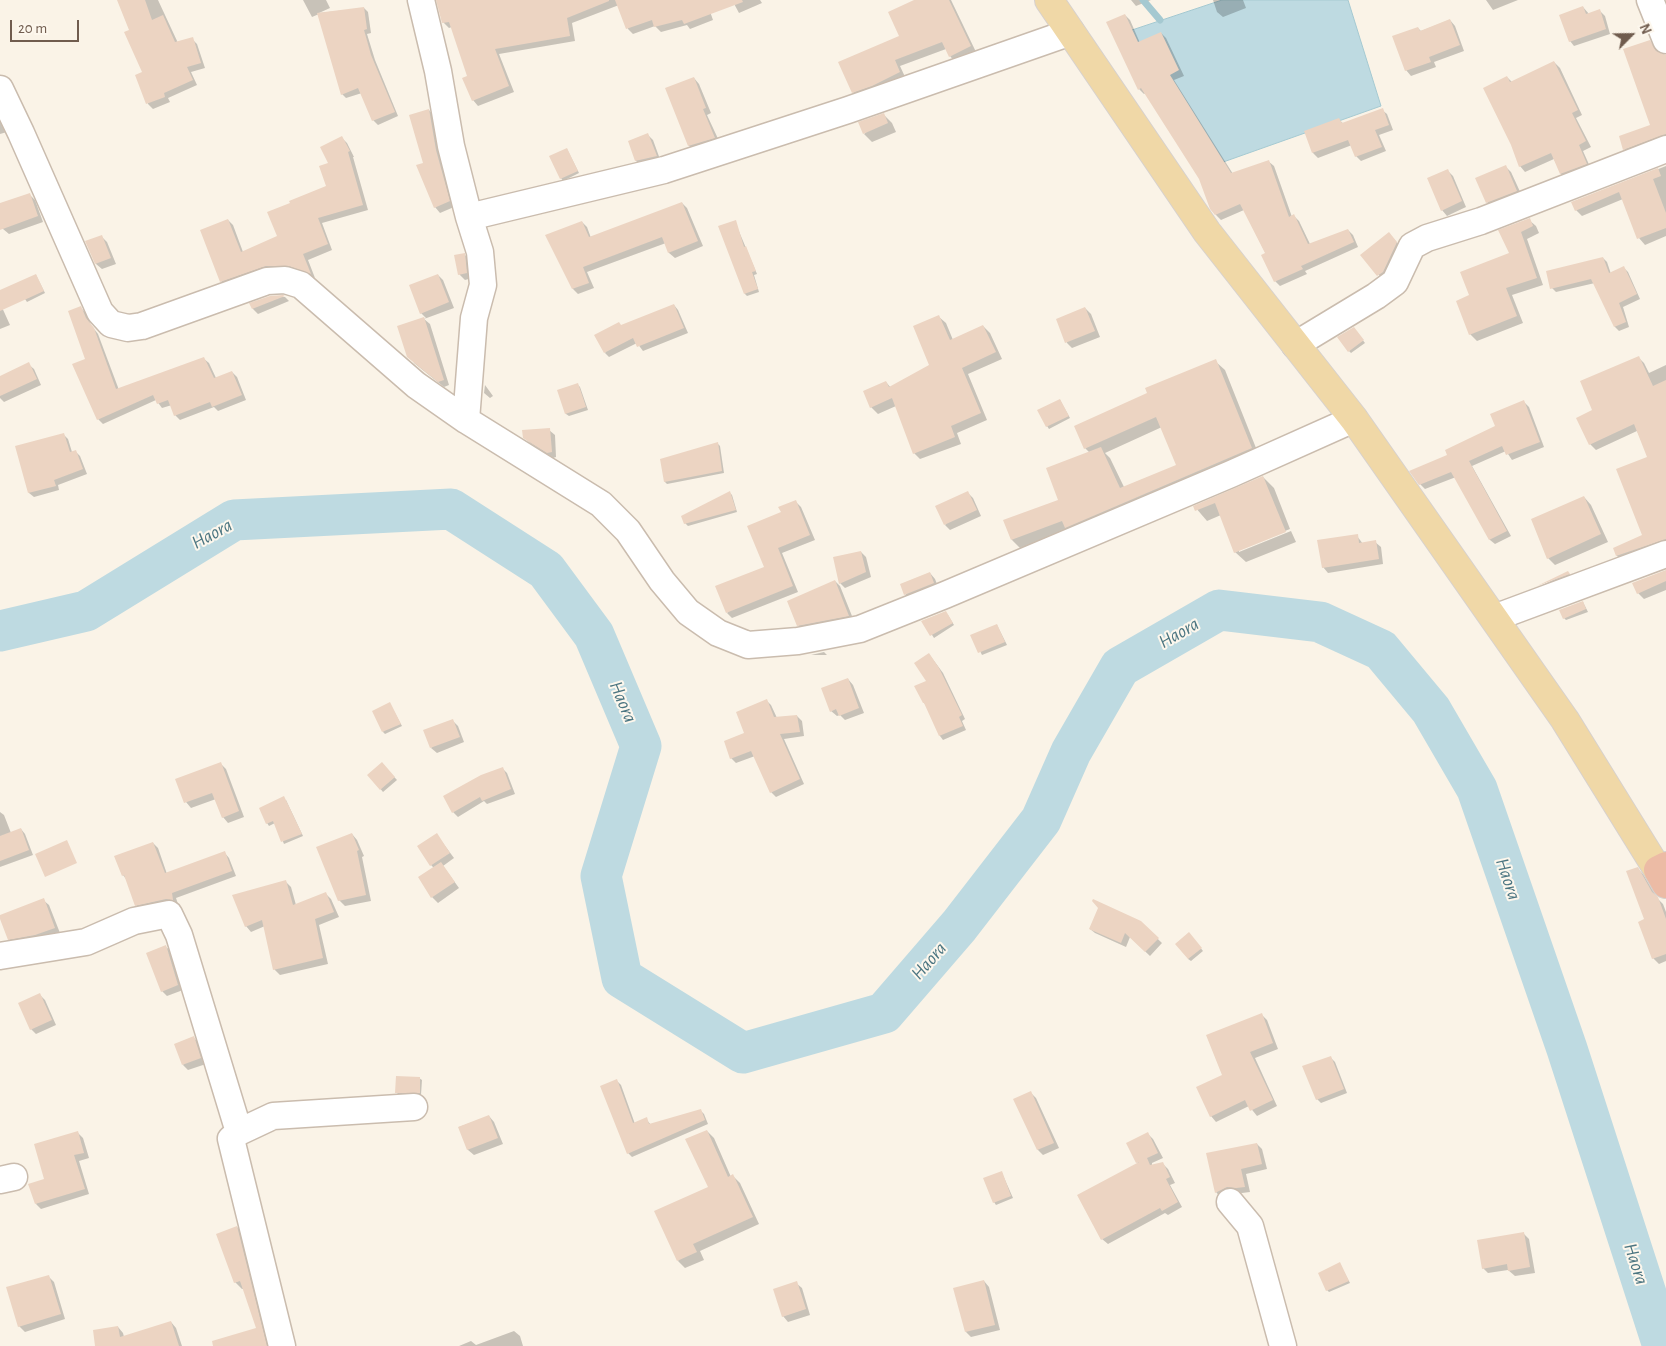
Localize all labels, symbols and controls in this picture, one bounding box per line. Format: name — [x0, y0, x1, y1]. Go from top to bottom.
scale bar — [12, 10, 81, 42]
north arrow — [1606, 10, 1656, 60]
text: 20 m — [18, 21, 47, 36]
text: N — [1636, 22, 1653, 36]
water label: Haora — [188, 514, 236, 554]
water label: Haora — [1155, 612, 1203, 654]
water label: Haora — [604, 678, 642, 726]
water label: Haora — [1490, 855, 1526, 903]
water label: Haora — [906, 937, 952, 985]
water label: Haora — [1619, 1240, 1653, 1288]

